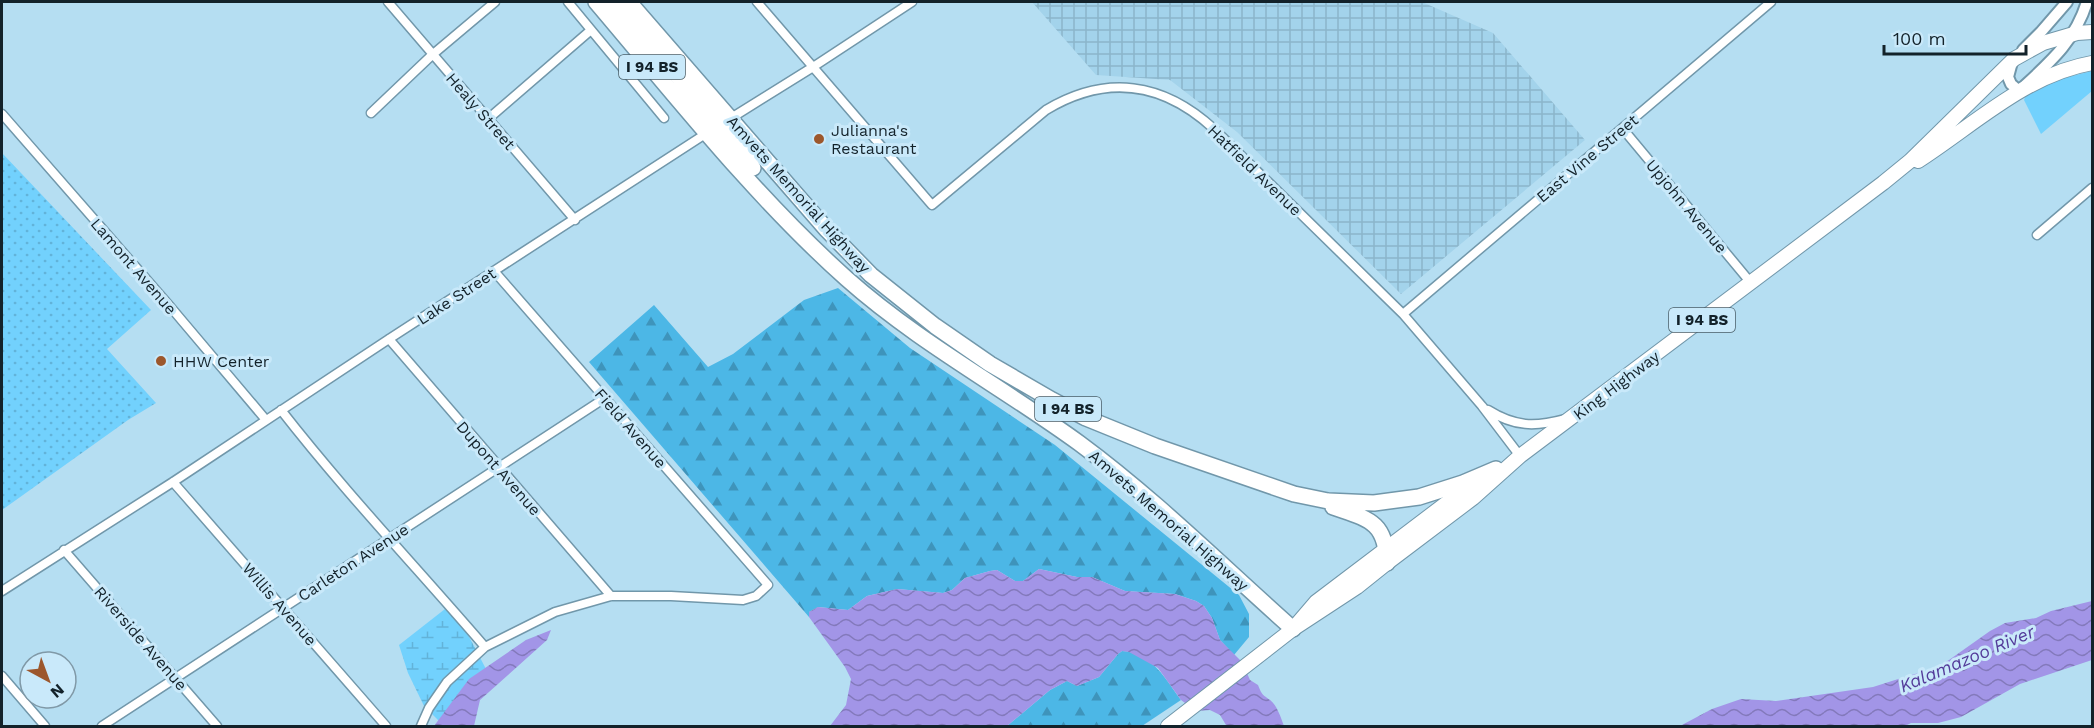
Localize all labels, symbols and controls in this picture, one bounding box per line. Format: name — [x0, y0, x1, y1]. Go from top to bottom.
scale bar — [1884, 18, 2026, 56]
text: 100 m — [1893, 28, 1946, 49]
road number: I 94 BS — [619, 55, 685, 79]
street label: Healy Street — [442, 69, 519, 154]
street label: East Vine Street — [1533, 110, 1642, 206]
street label: Amvets Memorial Highway — [723, 112, 875, 277]
place label: Julianna's Restaurant — [831, 121, 917, 158]
street label: Hatfield Avenue — [1204, 121, 1305, 220]
marker: Julianna's Restaurant — [812, 132, 826, 146]
street label: Upjohn Avenue — [1642, 156, 1731, 257]
street label: Lamont Avenue — [87, 214, 181, 318]
street label: Lake Street — [413, 264, 500, 329]
road number: I 94 BS — [1669, 308, 1735, 332]
street label: King Highway — [1569, 346, 1664, 424]
place label: HHW Center — [173, 352, 270, 371]
marker: HHW Center — [154, 354, 168, 368]
street label: Field Avenue — [591, 385, 670, 472]
road number: I 94 BS — [1035, 397, 1101, 421]
street label: Dupont Avenue — [452, 417, 545, 519]
street label: Amvets Memorial Highway — [1085, 446, 1253, 595]
street label: Carleton Avenue — [294, 520, 412, 605]
street label: Willis Avenue — [238, 559, 321, 650]
street label: Riverside Avenue — [90, 582, 191, 694]
water label: Kalamazoo River — [1896, 620, 2038, 696]
north arrow — [18, 650, 78, 710]
text: N — [47, 680, 68, 702]

